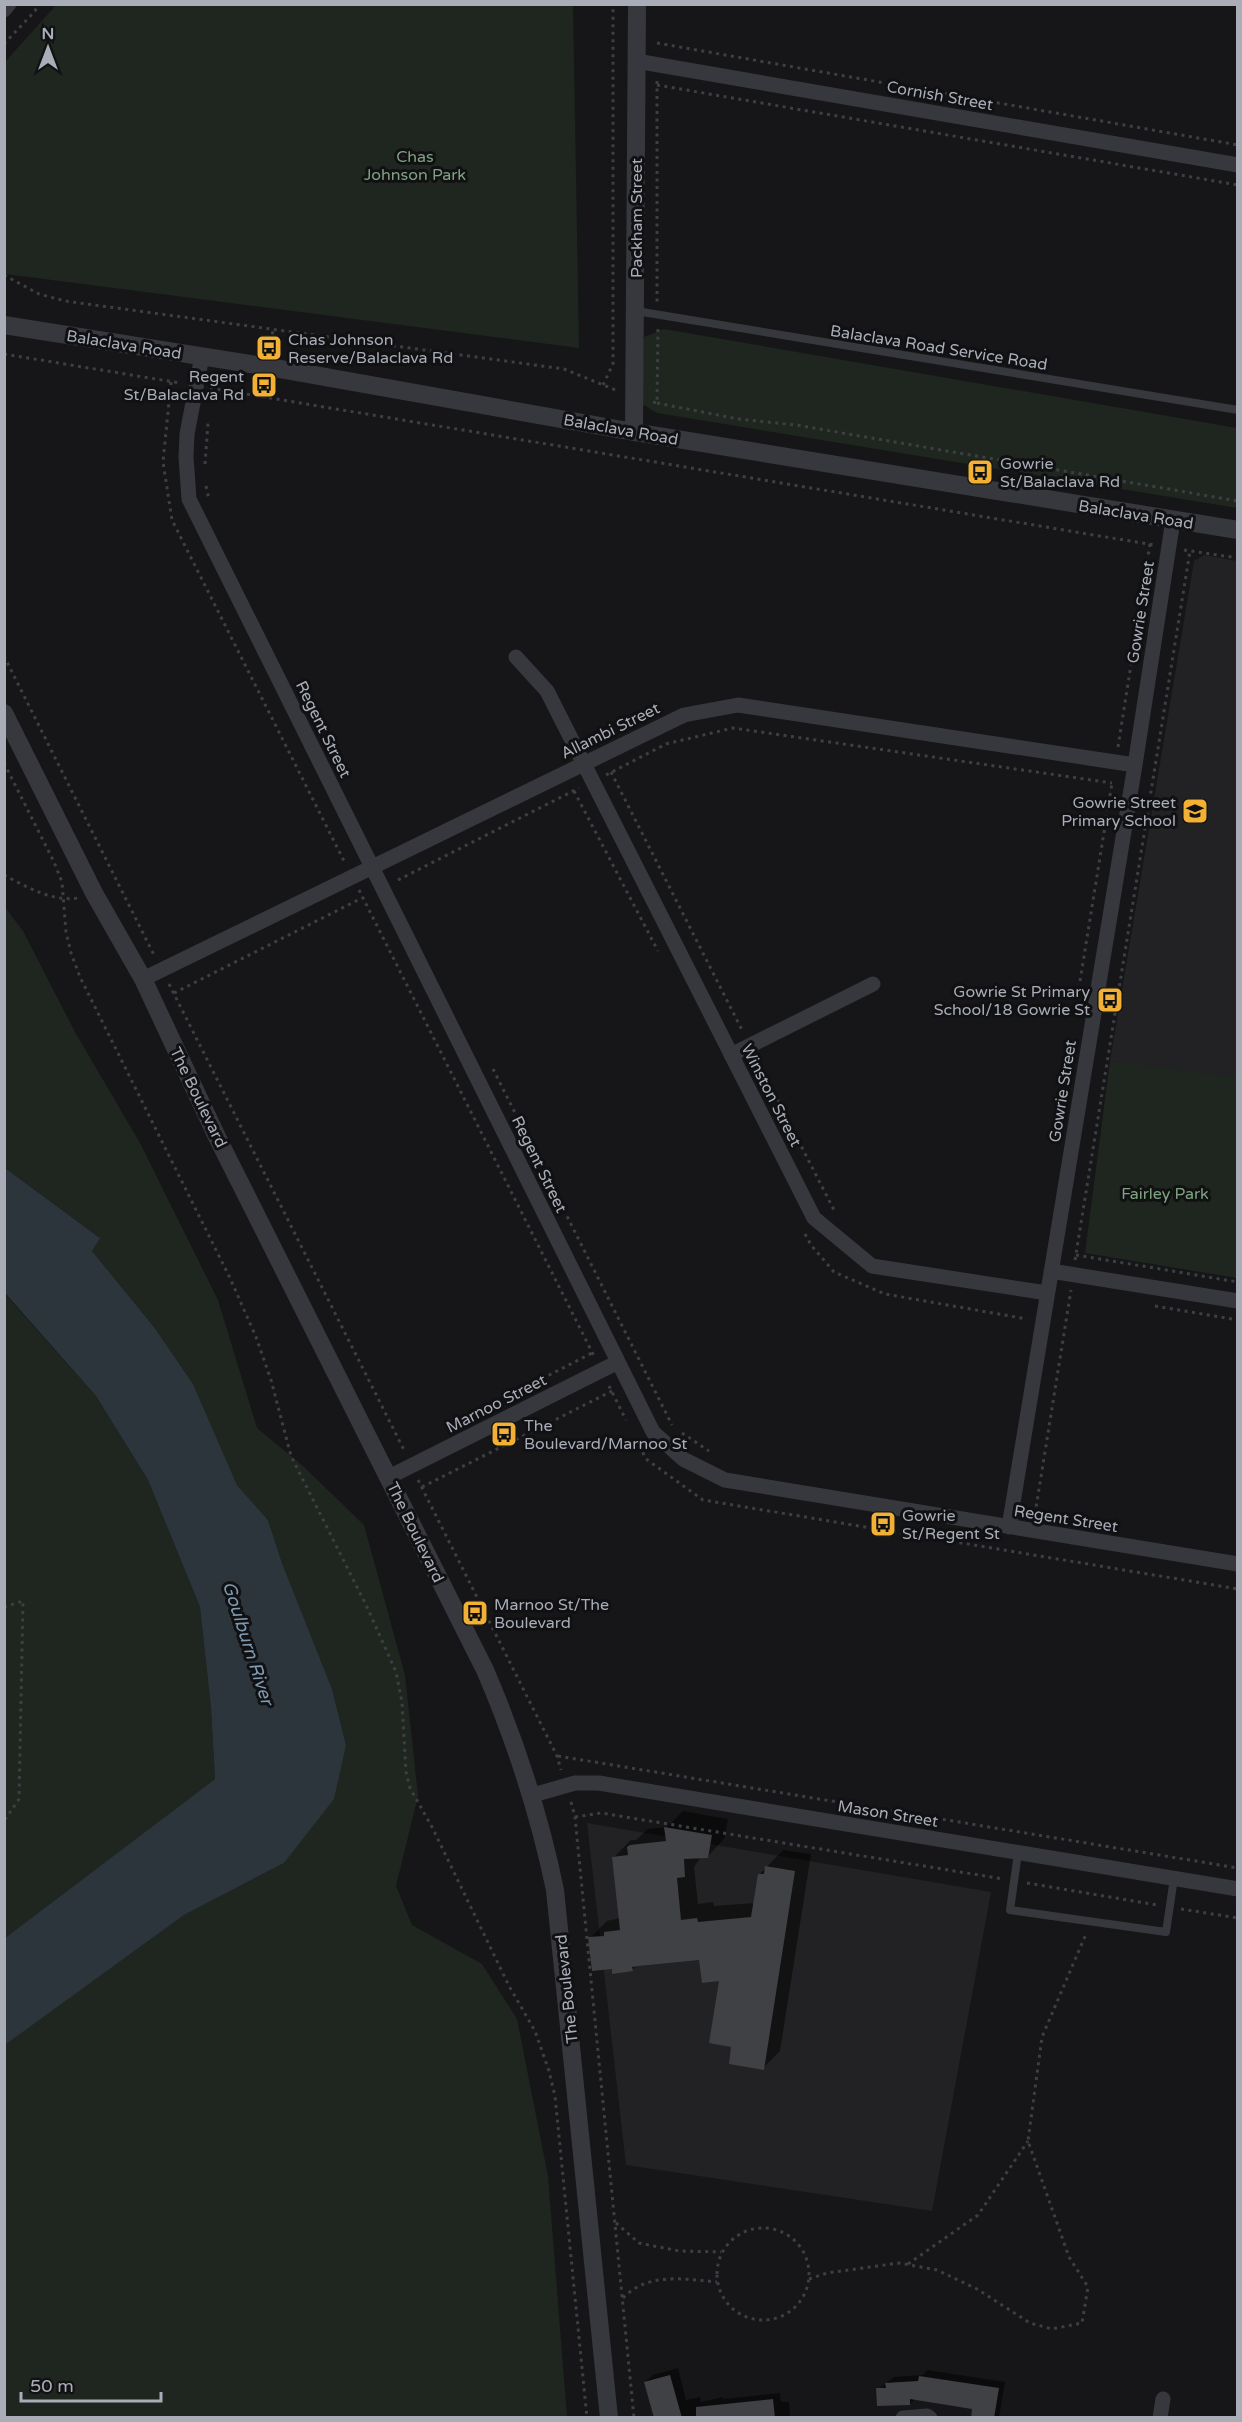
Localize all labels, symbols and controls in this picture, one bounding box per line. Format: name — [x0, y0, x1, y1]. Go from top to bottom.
north arrow — [18, 18, 78, 78]
text: N — [42, 24, 54, 44]
street label: Cornish Street — [885, 77, 995, 115]
park label: Chas Johnson Park — [364, 147, 466, 185]
street label: Packham Street — [627, 158, 647, 278]
street label: Balaclava Road Service Road — [829, 321, 1049, 375]
street label: Balaclava Road — [65, 326, 183, 364]
place label: Chas Johnson Reserve/Balaclava Rd — [288, 330, 453, 368]
bus stop icon: Chas Johnson Reserve/Balaclava Rd — [254, 333, 284, 363]
place label: Regent St/Balaclava Rd — [124, 367, 244, 405]
bus stop icon: Regent St/Balaclava Rd — [249, 370, 279, 400]
street label: Balaclava Road — [562, 410, 680, 450]
place label: Gowrie St/Balaclava Rd — [1000, 454, 1120, 492]
bus stop icon: Gowrie St/Balaclava Rd — [965, 457, 995, 487]
street label: Balaclava Road — [1077, 496, 1195, 534]
street label: Gowrie Street — [1123, 559, 1159, 665]
street label: Regent Street — [291, 678, 355, 781]
street label: Allambi Street — [558, 698, 663, 763]
place label: Gowrie Street Primary School — [1061, 793, 1176, 831]
school or university icon: Gowrie Street Primary School — [1180, 796, 1210, 826]
place label: Gowrie St Primary School/18 Gowrie St — [934, 982, 1090, 1020]
bus stop icon: Gowrie St Primary School/18 Gowrie St — [1095, 985, 1125, 1015]
street label: Gowrie Street — [1045, 1038, 1081, 1144]
street label: Winston Street — [737, 1041, 806, 1150]
street label: The Boulevard — [165, 1044, 231, 1151]
street label: Regent Street — [507, 1113, 571, 1216]
park label: Fairley Park — [1121, 1184, 1209, 1204]
street label: Marnoo Street — [443, 1370, 550, 1438]
place label: The Boulevard/Marnoo St — [524, 1416, 687, 1454]
bus stop icon: The Boulevard/Marnoo St — [489, 1419, 519, 1449]
street label: The Boulevard — [382, 1479, 448, 1586]
street label: Regent Street — [1012, 1501, 1119, 1537]
place label: Gowrie St/Regent St — [902, 1506, 1000, 1544]
bus stop icon: Gowrie St/Regent St — [868, 1509, 898, 1539]
water label: Goulburn River — [218, 1578, 279, 1710]
place label: Marnoo St/The Boulevard — [494, 1595, 609, 1633]
bus stop icon: Marnoo St/The Boulevard — [460, 1598, 490, 1628]
street label: Mason Street — [836, 1796, 940, 1832]
street label: The Boulevard — [551, 1933, 583, 2044]
scale bar — [21, 2365, 160, 2403]
text: 50 m — [30, 2375, 74, 2397]

